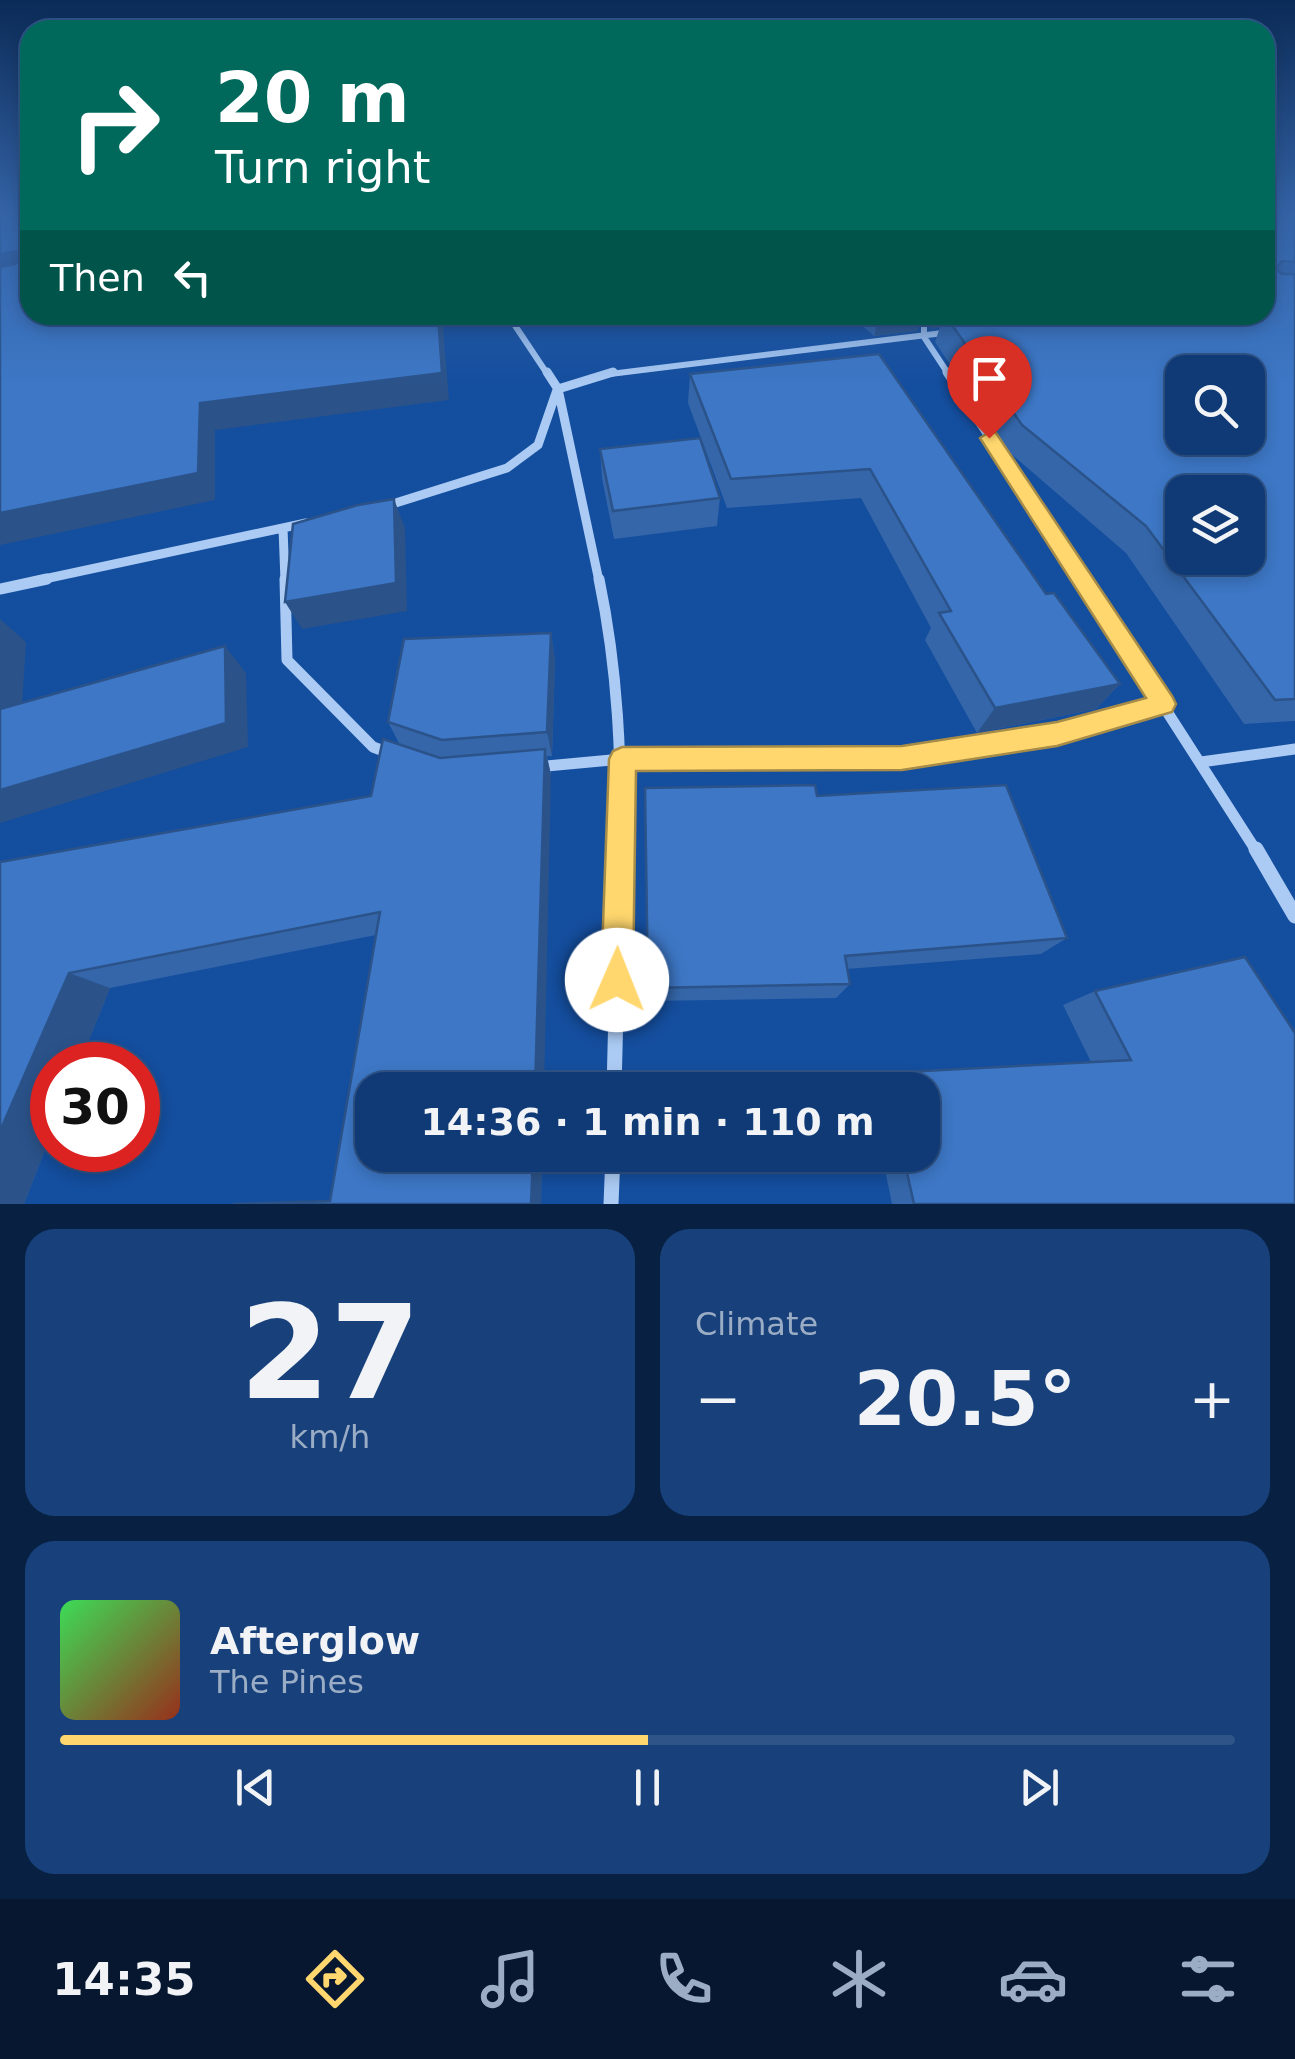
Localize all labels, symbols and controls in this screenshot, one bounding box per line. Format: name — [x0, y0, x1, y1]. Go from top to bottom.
text: 20 m — [215, 57, 410, 139]
icon: right — [50, 60, 180, 190]
text: Turn right — [215, 141, 430, 194]
icon: left — [165, 250, 220, 305]
text: Then — [50, 256, 145, 300]
pin — [947, 336, 1032, 439]
icon: arrive — [962, 351, 1017, 406]
map controls — [1165, 355, 1265, 575]
button: search — [1165, 355, 1265, 455]
button: layers — [1165, 475, 1265, 575]
position arrow — [565, 928, 669, 1032]
speed limit sign: 30 — [30, 1042, 160, 1172]
text: 14:36 · 1 min · 110 m — [420, 1100, 875, 1144]
text: 27 — [240, 1277, 420, 1429]
text: Climate — [695, 1305, 818, 1343]
text: 20.5° — [854, 1355, 1076, 1443]
text: − — [695, 1367, 741, 1431]
text: + — [1189, 1367, 1235, 1431]
text: km/h — [290, 1418, 370, 1456]
text: Afterglow — [210, 1619, 420, 1663]
text: The Pines — [210, 1663, 364, 1701]
icon: previous — [228, 1760, 283, 1815]
icon: pause — [620, 1760, 675, 1815]
icon: next — [1012, 1760, 1067, 1815]
icon: directions — [300, 1944, 370, 2014]
icon: music — [475, 1944, 545, 2014]
icon: phone — [649, 1944, 719, 2014]
icon: climate — [824, 1944, 894, 2014]
icon: car — [998, 1944, 1068, 2014]
icon: filters — [1173, 1944, 1243, 2014]
text: 14:35 — [52, 1953, 196, 2006]

